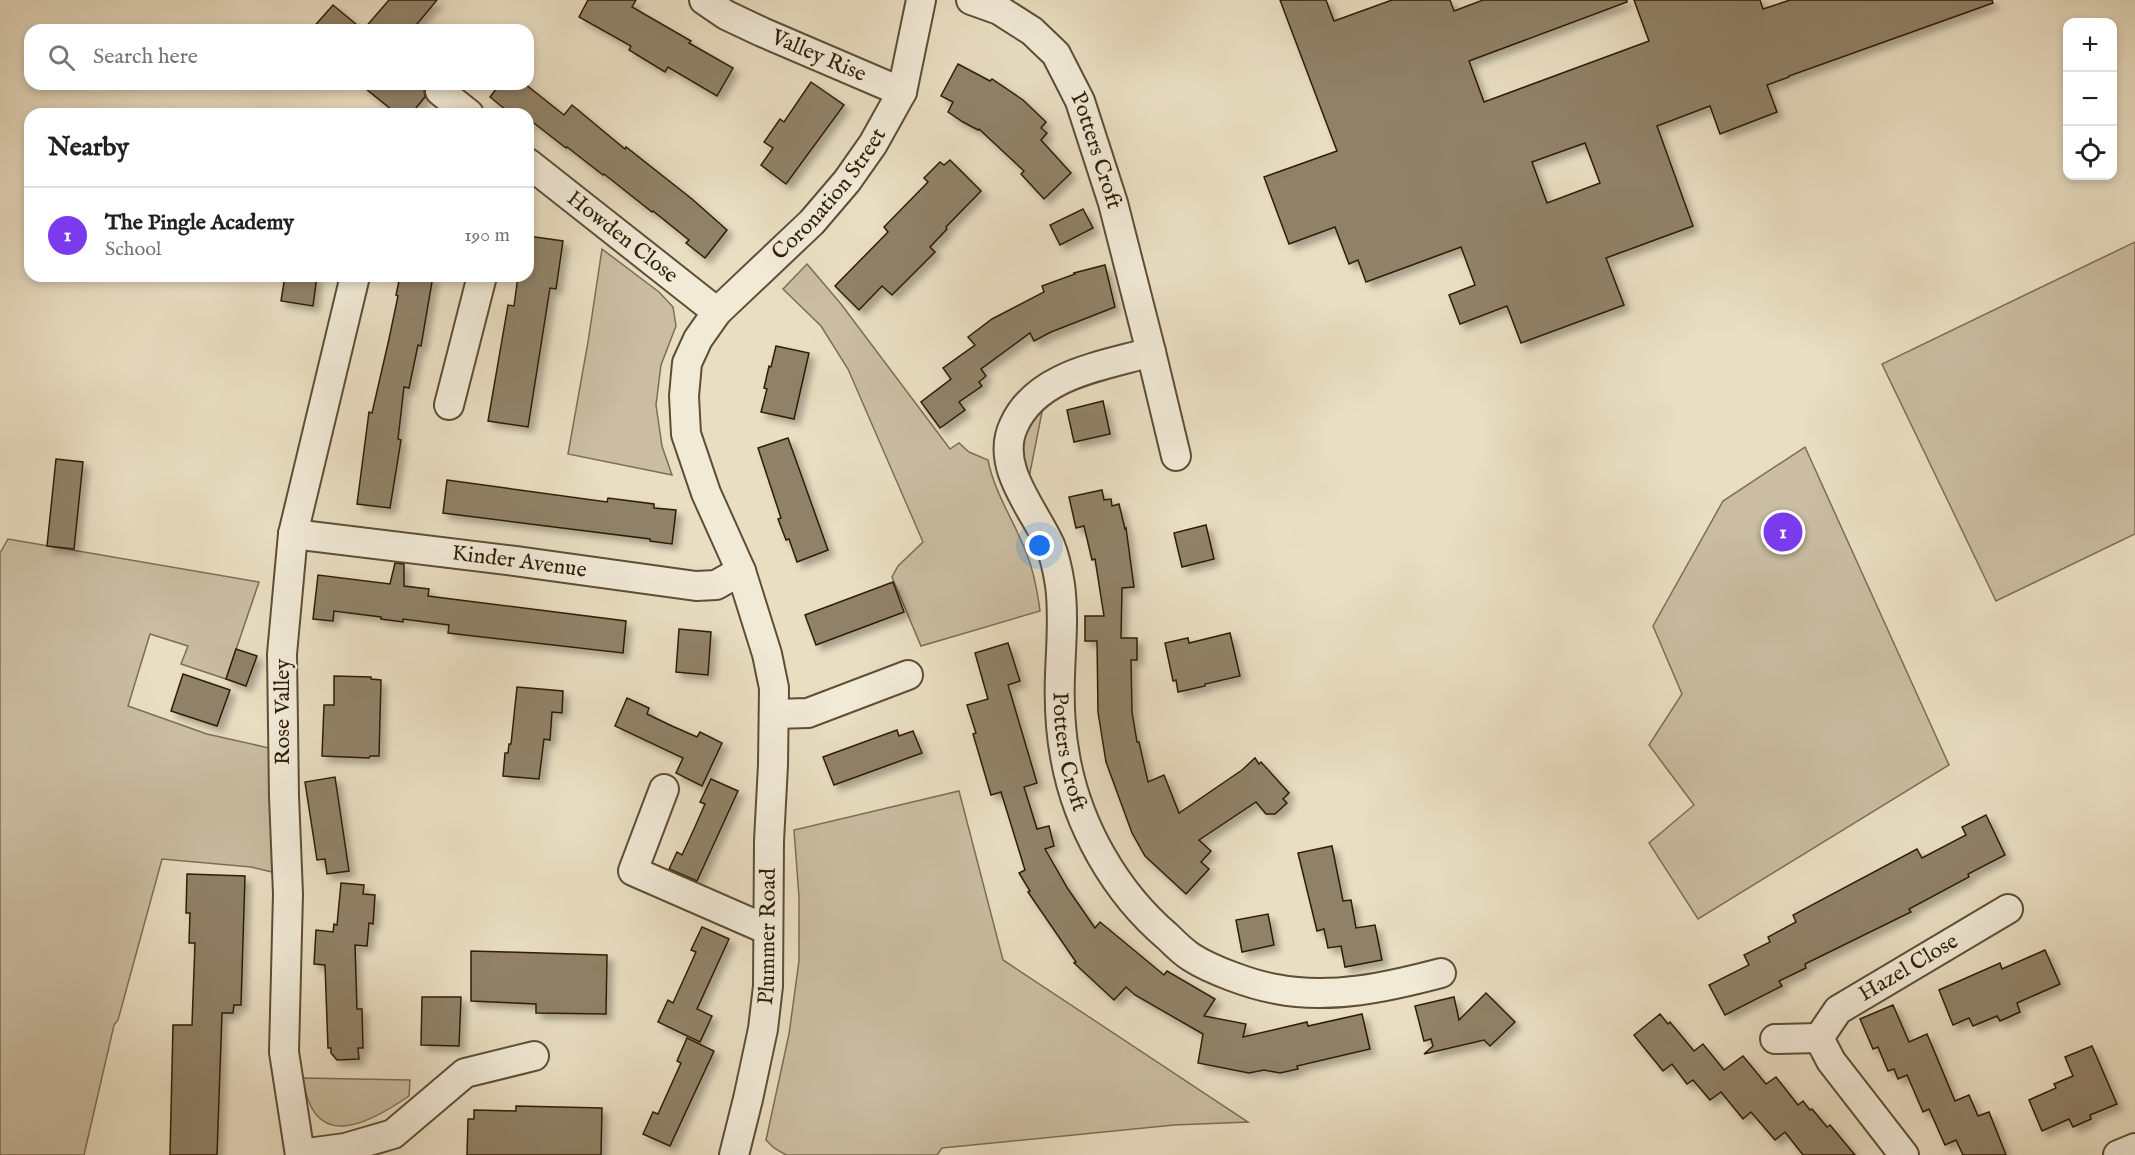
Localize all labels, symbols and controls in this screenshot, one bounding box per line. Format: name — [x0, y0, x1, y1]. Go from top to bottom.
map controls — [2063, 18, 2117, 180]
button: + — [2063, 18, 2117, 72]
street label: Valley Rise — [766, 23, 870, 89]
search box — [24, 24, 534, 90]
icon: search — [45, 41, 78, 74]
text: Search here — [93, 43, 198, 71]
button: − — [2063, 72, 2117, 126]
street label: Potters Croft — [1064, 87, 1128, 212]
street label: Coronation Street — [766, 123, 893, 267]
button: locate — [2063, 126, 2117, 180]
text: Nearby — [48, 131, 129, 164]
street label: Howden Close — [561, 185, 684, 290]
text: The Pingle Academy — [105, 209, 294, 237]
text: 1 — [64, 223, 71, 248]
text: 190 m — [464, 223, 510, 248]
text: School — [105, 237, 161, 262]
pin: 1 — [1764, 510, 1802, 554]
your location — [1025, 531, 1054, 560]
street label: Kinder Avenue — [450, 539, 588, 585]
street label: Rose Valley — [269, 659, 297, 765]
street label: Potters Croft — [1046, 692, 1093, 816]
street label: Plummer Road — [752, 868, 783, 1006]
street label: Hazel Close — [1854, 928, 1963, 1008]

